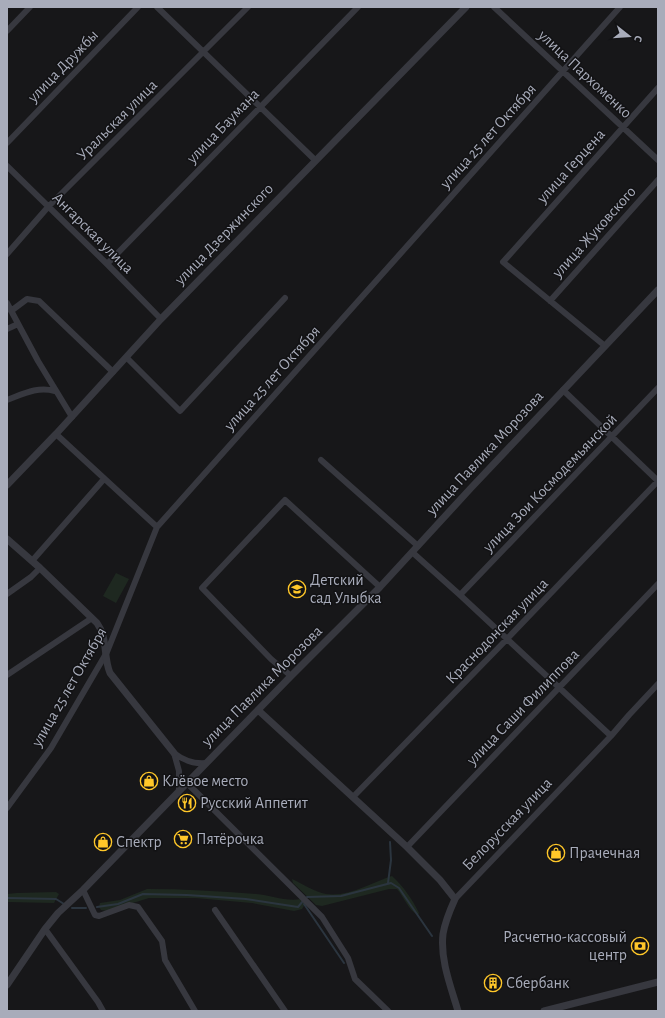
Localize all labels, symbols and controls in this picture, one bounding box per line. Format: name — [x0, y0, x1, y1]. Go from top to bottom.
north arrow — [609, 16, 649, 56]
street label: улица Пархоменко — [534, 26, 635, 122]
street label: улица Дружбы — [24, 27, 102, 107]
text: С — [632, 34, 644, 43]
street label: Уральская улица — [74, 77, 161, 164]
street label: улица 25 лет Октября — [436, 81, 540, 193]
street label: улица Баумана — [183, 86, 263, 168]
street label: улица Герцена — [533, 126, 609, 207]
street label: улица Дзержинского — [171, 180, 277, 289]
street label: улица Жуковского — [548, 183, 640, 282]
street label: Ангарская улица — [49, 189, 137, 277]
street label: улица 25 лет Октября — [220, 323, 324, 435]
street label: улица Павлика Морозова — [423, 388, 547, 520]
street label: улица Зои Космодемьянской — [479, 411, 621, 557]
place label: Детский сад Улыбка — [310, 572, 382, 606]
street label: Краснодонская улица — [443, 575, 552, 688]
school or university icon: Детский сад Улыбка — [287, 579, 307, 599]
street label: улица Павлика Морозова — [198, 623, 326, 751]
street label: улица 25 лет Октября — [28, 625, 110, 751]
street label: улица Саши Филиппова — [463, 646, 583, 769]
shop icon: Клёвое место — [139, 771, 159, 791]
place label: Клёвое место — [162, 773, 249, 789]
street label: Белорусская улица — [459, 775, 556, 874]
restaurant icon: Русский Аппетит — [177, 793, 197, 813]
place label: Русский Аппетит — [200, 795, 308, 812]
supermarket icon: Пятёрочка — [173, 829, 193, 849]
place label: Пятёрочка — [196, 831, 264, 847]
shop icon: Спектр — [93, 832, 113, 852]
place label: Спектр — [116, 834, 162, 850]
shop icon: Прачечная — [546, 843, 566, 863]
place label: Прачечная — [569, 845, 640, 861]
place label: Расчетно-кассовый центр — [503, 929, 627, 963]
bank icon: Расчетно-кассовый центр — [630, 936, 650, 956]
building icon: Сбербанк — [483, 973, 503, 993]
place label: Сбербанк — [506, 975, 570, 991]

